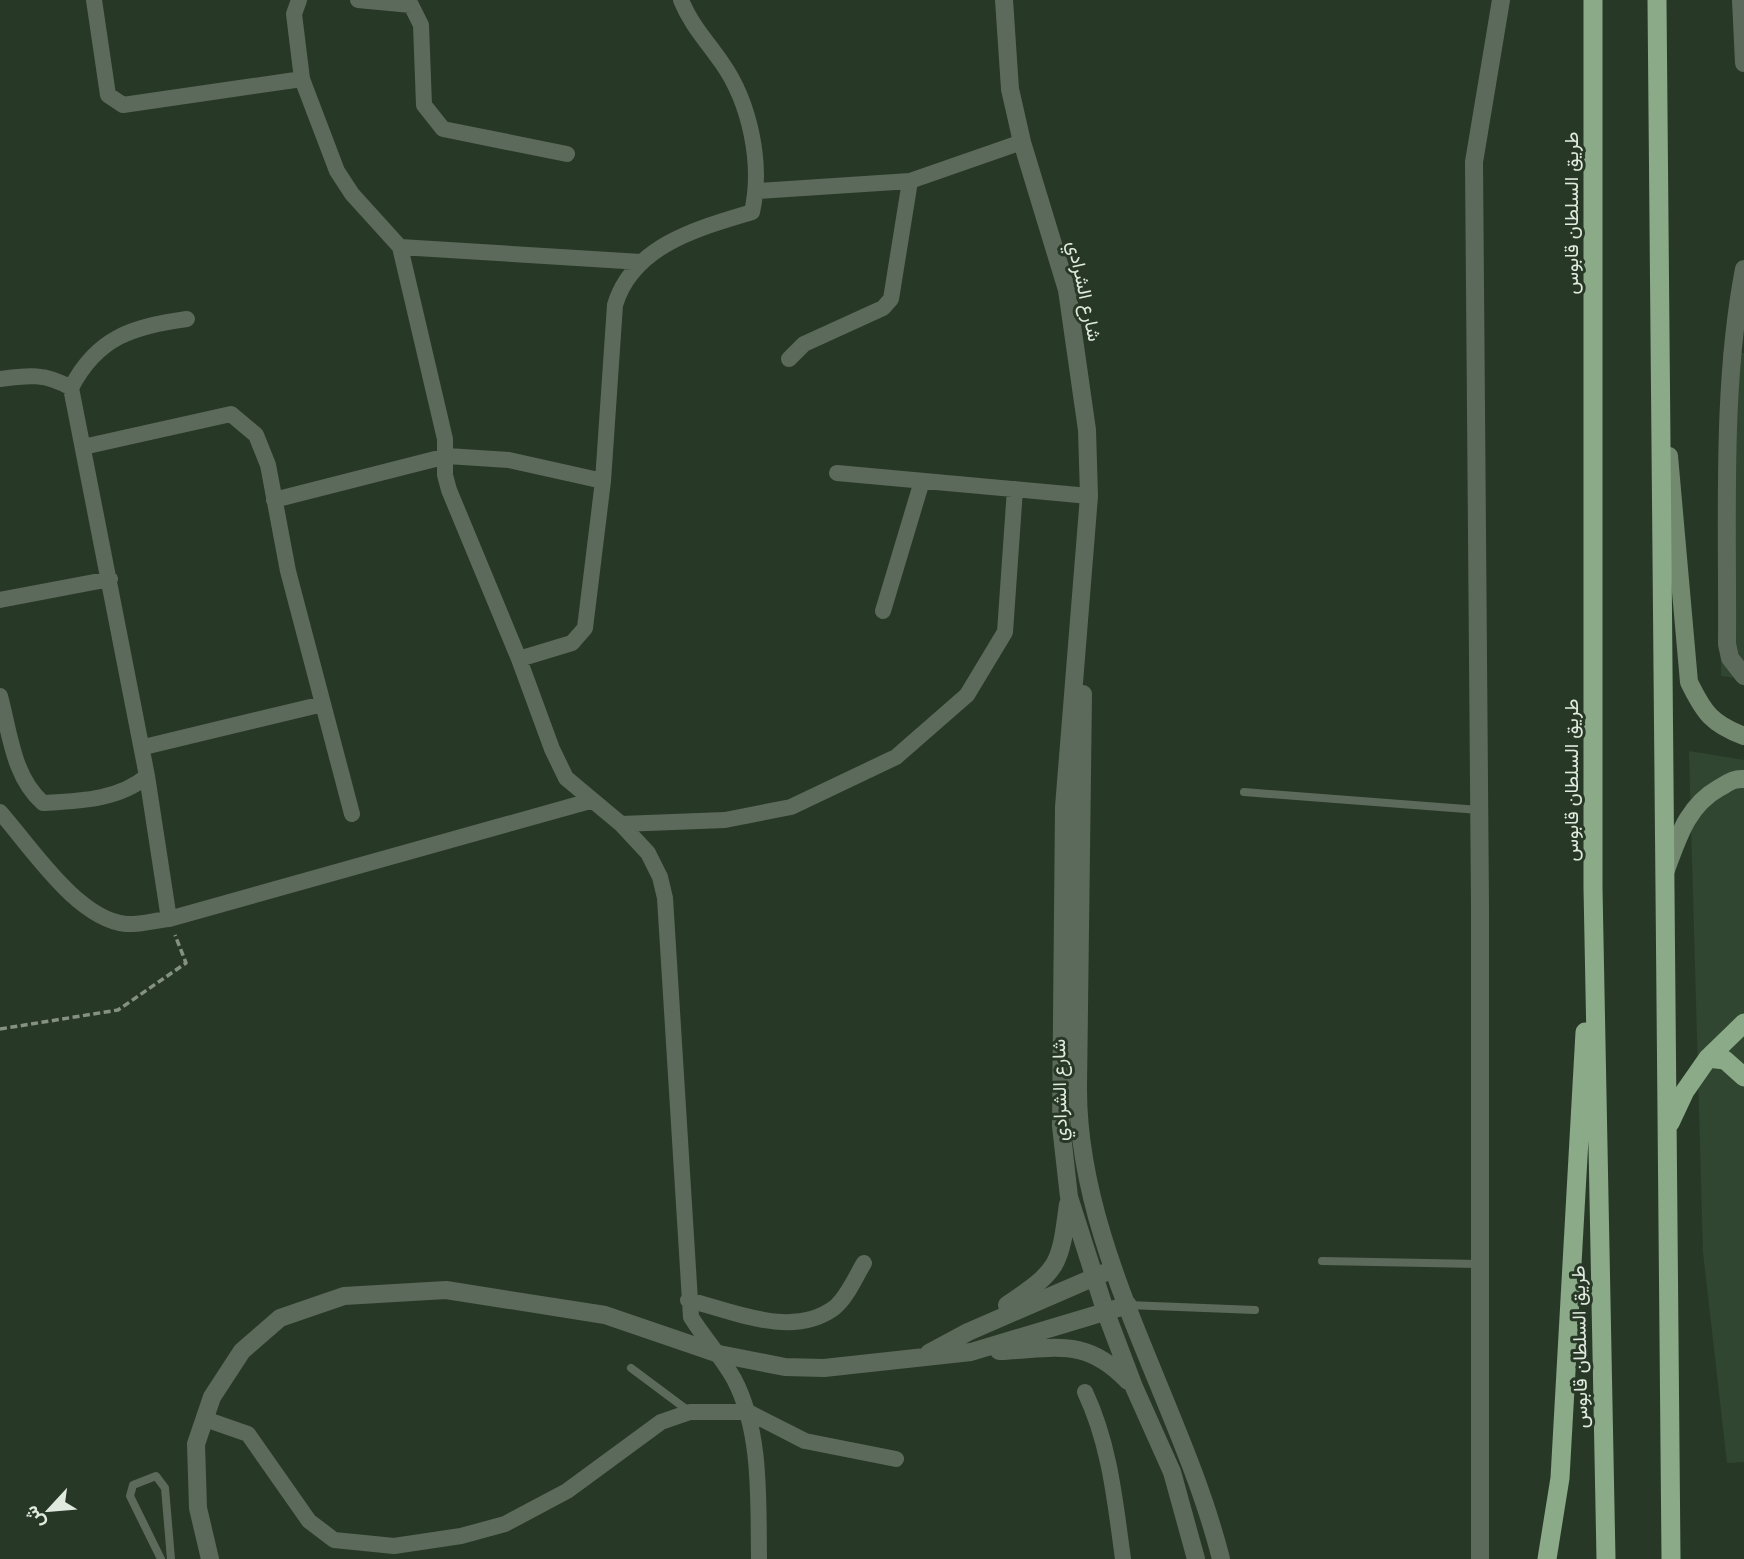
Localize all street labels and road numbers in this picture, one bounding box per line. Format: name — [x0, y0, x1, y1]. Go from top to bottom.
street label: طريق السلطان قابوس — [1559, 132, 1583, 294]
street label: شارع الشرادي — [1059, 239, 1107, 344]
street label: طريق السلطان قابوس — [1559, 699, 1583, 861]
street label: شارع الشرادي — [1046, 1039, 1076, 1141]
street label: طريق السلطان قابوس — [1566, 1265, 1592, 1429]

